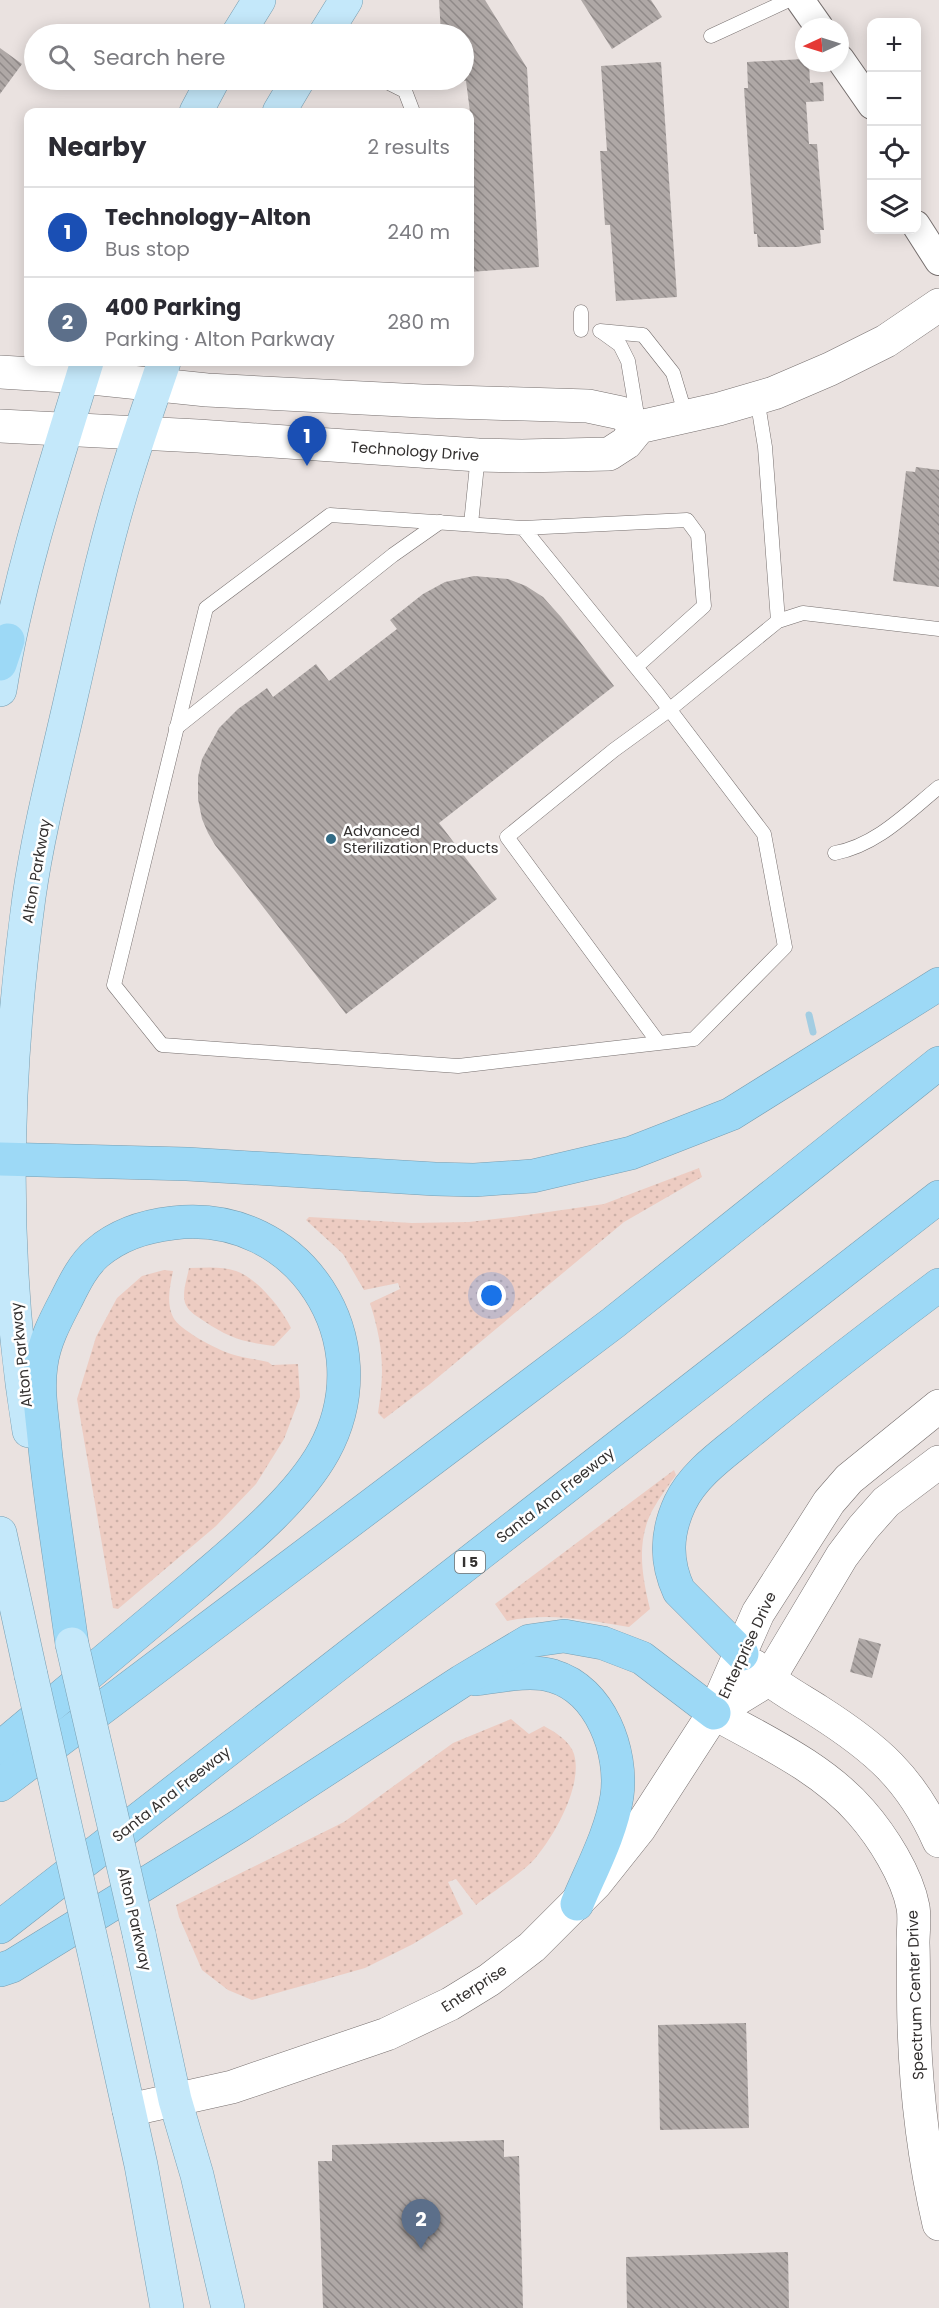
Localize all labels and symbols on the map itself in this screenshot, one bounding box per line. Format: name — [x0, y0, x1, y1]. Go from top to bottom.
north arrow — [795, 18, 849, 72]
pin: 1 — [288, 416, 326, 466]
street label: Technology Drive — [350, 436, 480, 466]
street label: Alton Parkway — [16, 817, 56, 925]
place label: Advanced Sterilization Products — [343, 820, 499, 858]
marker: Advanced Sterilization Products — [324, 832, 338, 846]
your location — [477, 1281, 506, 1310]
street label: Alton Parkway — [5, 1301, 37, 1409]
street label: Santa Ana Freeway — [492, 1442, 619, 1548]
road number: I 5 — [455, 1551, 485, 1573]
street label: Enterprise Drive — [713, 1588, 781, 1702]
street label: Santa Ana Freeway — [108, 1741, 235, 1847]
street label: Alton Parkway — [113, 1865, 157, 1973]
street label: Spectrum Center Drive — [902, 1910, 928, 2080]
street label: Enterprise — [437, 1959, 511, 2017]
pin: 2 — [402, 2200, 440, 2249]

